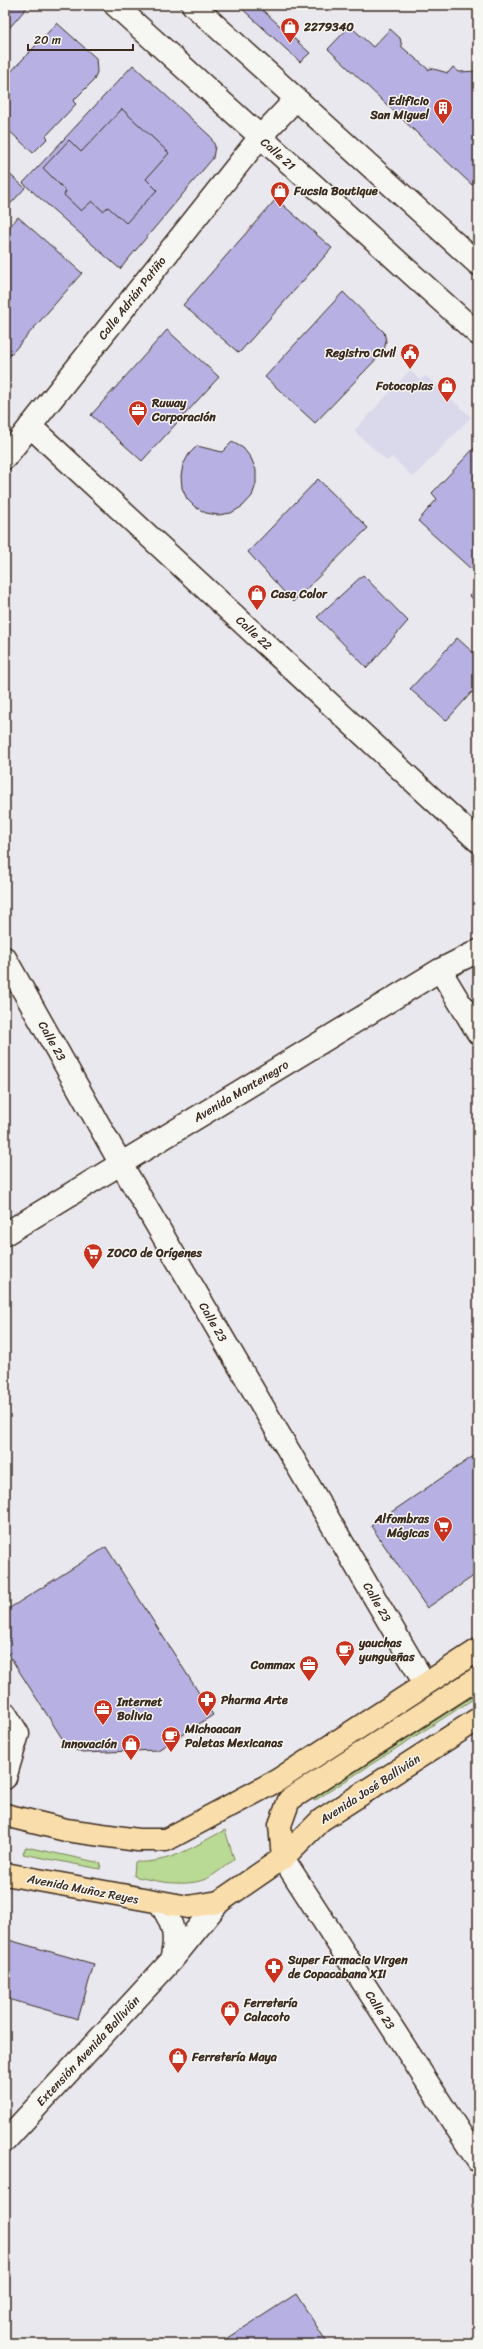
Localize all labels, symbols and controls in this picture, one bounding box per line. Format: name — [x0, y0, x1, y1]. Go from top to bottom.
shop icon: 2279340 — [279, 16, 301, 44]
place label: 2279340 — [303, 16, 354, 38]
scale bar — [28, 26, 133, 52]
text: 20 m — [34, 29, 61, 51]
place label: Edificio San Miguel — [369, 90, 430, 126]
building icon: Edificio San Miguel — [432, 97, 454, 125]
street label: Calle 21 — [255, 132, 301, 176]
shop icon: Fucsia Boutique — [269, 180, 291, 208]
place label: Fucsia Boutique — [293, 180, 379, 202]
street label: Calle Adrián Patiño — [92, 251, 172, 345]
place label: Registro Civil — [325, 342, 397, 364]
public building icon: Registro Civil — [399, 342, 421, 370]
place label: Fotocopias — [375, 375, 433, 397]
shop icon: Fotocopias — [436, 375, 458, 403]
place label: Ruway Corporación — [151, 392, 216, 428]
office icon: Ruway Corporación — [127, 399, 149, 427]
shop icon: Casa Color — [246, 583, 268, 611]
place label: Casa Color — [270, 583, 328, 605]
street label: Calle 22 — [231, 610, 277, 656]
street label: Calle 23 — [32, 1017, 72, 1066]
street label: Avenida Montenegro — [188, 1054, 293, 1129]
supermarket icon: ZOCO de Orígenes — [82, 1242, 104, 1270]
place label: ZOCO de Orígenes — [106, 1242, 202, 1264]
street label: Calle 23 — [193, 1298, 234, 1347]
place label: Alfombras Mágicas — [374, 1508, 430, 1544]
supermarket icon: Alfombras Mágicas — [432, 1515, 454, 1543]
street label: Calle 23 — [357, 1578, 398, 1627]
place label: yauchas yungueñas — [358, 1632, 415, 1668]
cafe icon: yauchas yungueñas — [334, 1639, 356, 1667]
place label: Commax — [250, 1654, 296, 1676]
office icon: Commax — [298, 1654, 320, 1682]
pharmacy icon: Pharma Arte — [196, 1689, 218, 1717]
place label: Pharma Arte — [221, 1689, 288, 1711]
place label: Internet Bolivia — [116, 1691, 163, 1727]
office icon: Internet Bolivia — [92, 1698, 114, 1726]
place label: Michoacan Paletas Mexicanas — [184, 1718, 283, 1754]
cafe icon: Michoacan Paletas Mexicanas — [160, 1725, 182, 1753]
place label: innovación — [61, 1733, 118, 1755]
shop icon: innovación — [120, 1733, 142, 1761]
street label: Avenida José Ballivián — [314, 1748, 425, 1831]
street label: Avenida Muñoz Reyes — [25, 1867, 141, 1911]
place label: Super Farmacia Virgen de Copacabana XII — [287, 1949, 408, 1985]
pharmacy icon: Super Farmacia Virgen de Copacabana XII — [263, 1956, 285, 1984]
street label: Calle 23 — [359, 1986, 401, 2034]
street label: Extensión Avenida Ballivián — [31, 1990, 146, 2111]
place label: Ferretería Calacoto — [243, 1992, 298, 2028]
shop icon: Ferretería Calacoto — [219, 1999, 241, 2027]
shop icon: Ferretería Maya — [167, 2046, 189, 2074]
place label: Ferretería Maya — [191, 2046, 278, 2068]

